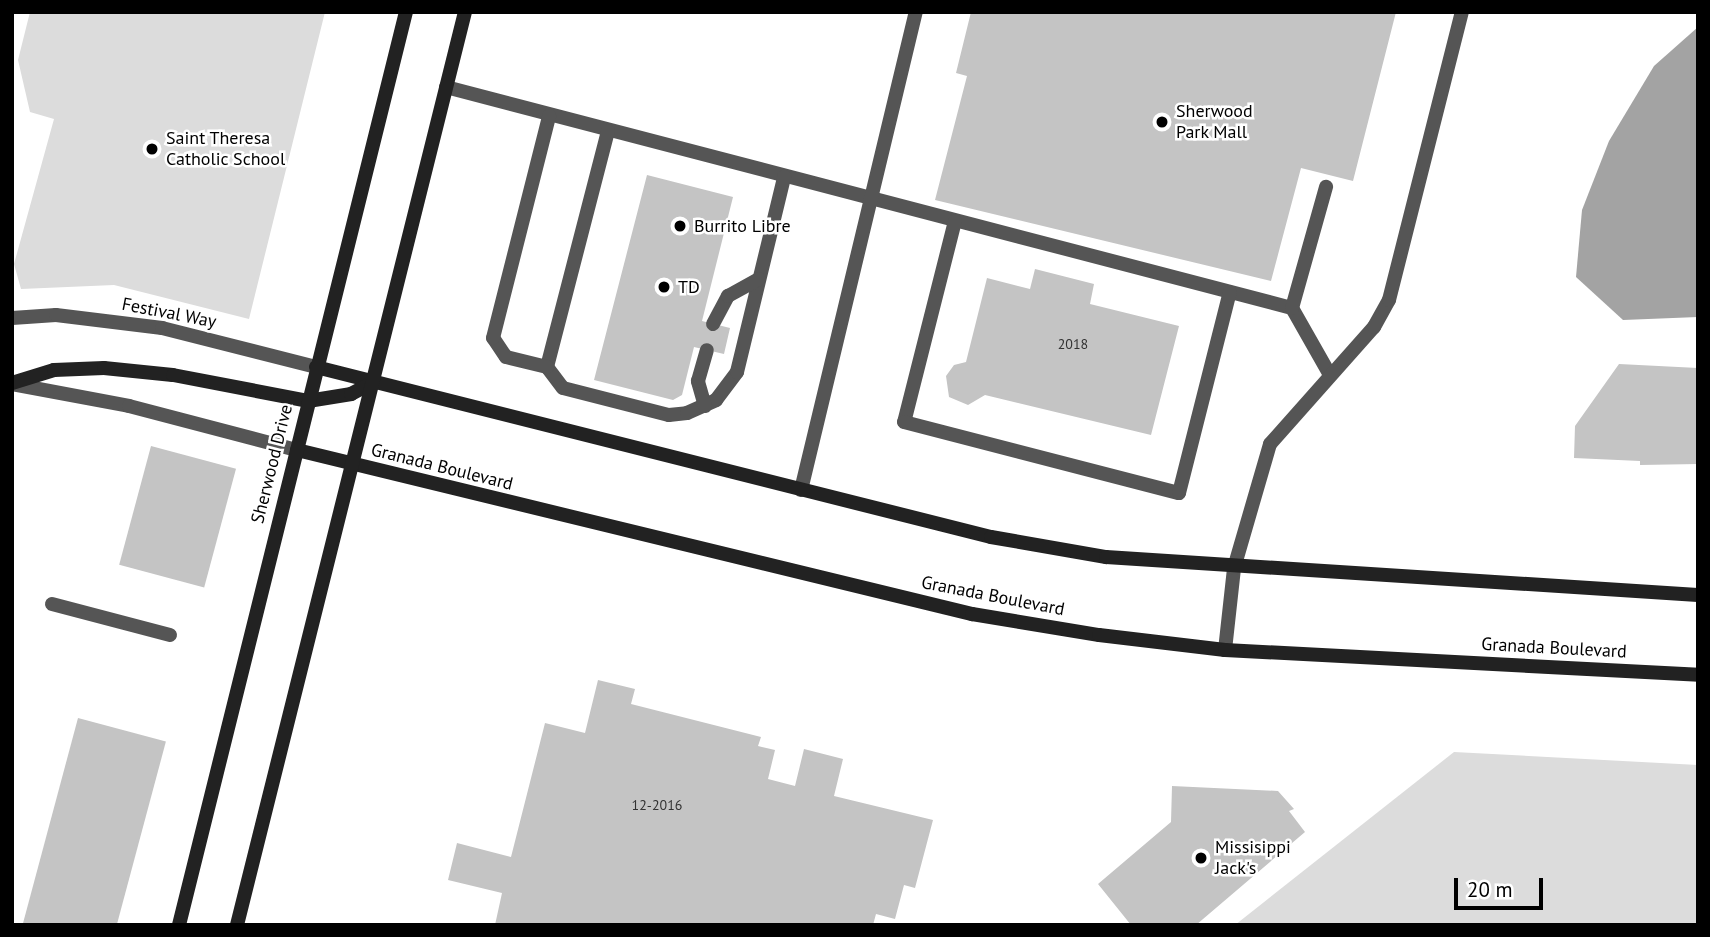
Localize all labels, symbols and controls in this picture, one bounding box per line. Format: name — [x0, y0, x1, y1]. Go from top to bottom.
place label: Sherwood Park Mall — [1176, 101, 1253, 144]
marker: Sherwood Park Mall — [1154, 114, 1170, 130]
place label: Saint Theresa Catholic School — [166, 128, 286, 170]
marker: Saint Theresa Catholic School — [144, 141, 160, 157]
place label: Burrito Libre — [694, 215, 791, 237]
marker: Burrito Libre — [672, 218, 688, 234]
place label: TD — [678, 276, 700, 298]
marker: TD — [656, 279, 672, 295]
street label: Festival Way — [120, 293, 218, 333]
house number: 2018 — [1058, 336, 1088, 352]
street label: Sherwood Drive — [247, 402, 297, 526]
street label: Granada Boulevard — [369, 439, 515, 495]
street label: Granada Boulevard — [920, 572, 1066, 620]
street label: Granada Boulevard — [1481, 633, 1627, 663]
house number: 12-2016 — [632, 797, 682, 813]
place label: Missisippi Jack's — [1215, 837, 1291, 880]
marker: Missisippi Jack's — [1193, 850, 1209, 866]
scale bar — [1458, 864, 1547, 908]
text: 20 m — [1467, 876, 1513, 903]

